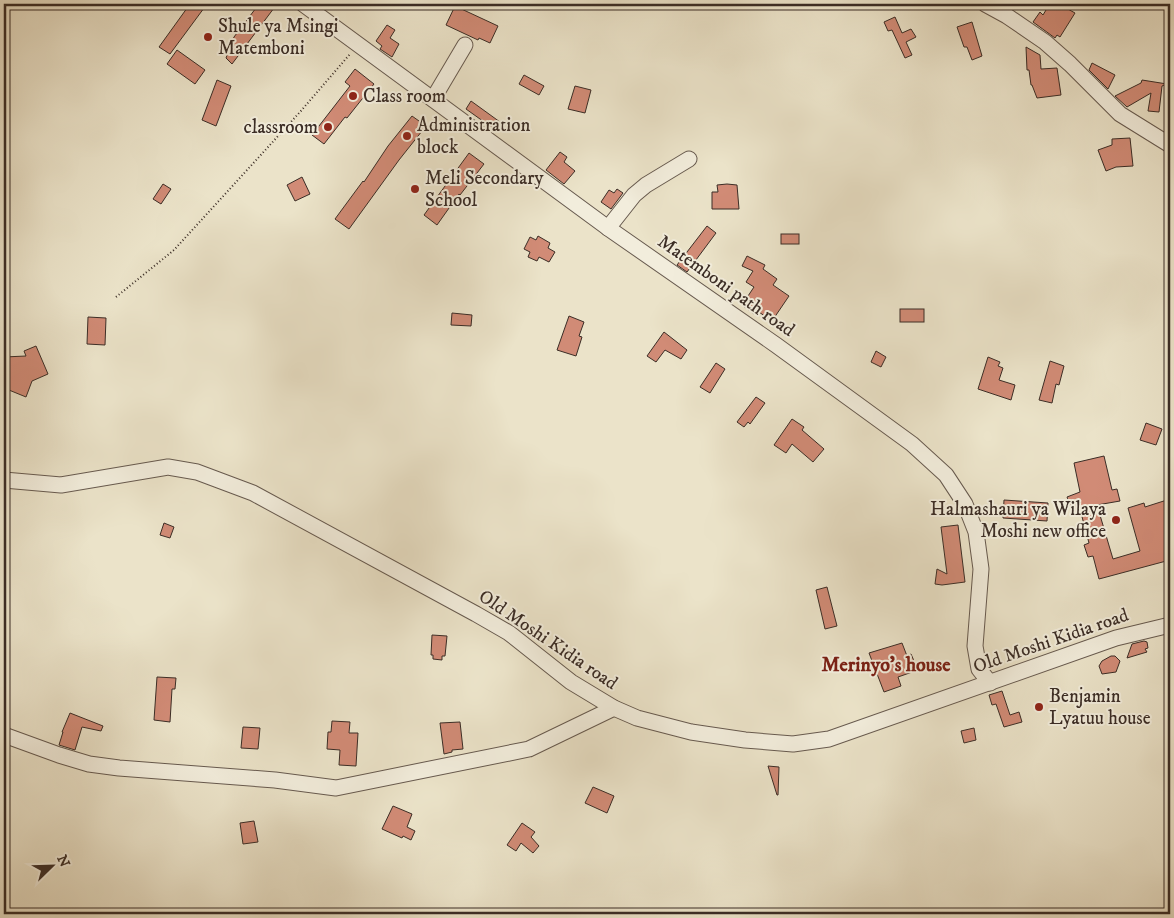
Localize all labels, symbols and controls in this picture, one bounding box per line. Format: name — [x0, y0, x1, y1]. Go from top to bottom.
place label: Shule ya Msingi Matemboni — [218, 15, 339, 60]
marker: Shule ya Msingi Matemboni — [202, 31, 214, 43]
place label: Class room — [363, 85, 446, 108]
marker: Class room — [347, 90, 359, 102]
place label: Administration block — [417, 114, 530, 159]
place label: classroom — [244, 116, 318, 139]
marker: classroom — [322, 121, 334, 133]
marker: Administration block — [401, 130, 413, 142]
place label: Meli Secondary School — [425, 167, 544, 212]
marker: Meli Secondary School — [409, 183, 421, 195]
street label: Matemboni path road — [653, 230, 799, 342]
place label: Halmashauri ya Wilaya Moshi new office — [930, 498, 1106, 543]
marker: Halmashauri ya Wilaya Moshi new office — [1110, 514, 1122, 526]
street label: Old Moshi Kidia road — [474, 585, 622, 695]
street label: Old Moshi Kidia road — [970, 603, 1132, 678]
district label: Merinyo's house — [822, 653, 951, 678]
place label: Benjamin Lyatuu house — [1049, 685, 1151, 730]
marker: Benjamin Lyatuu house — [1033, 701, 1045, 713]
north arrow — [28, 840, 78, 890]
text: N — [53, 853, 74, 871]

